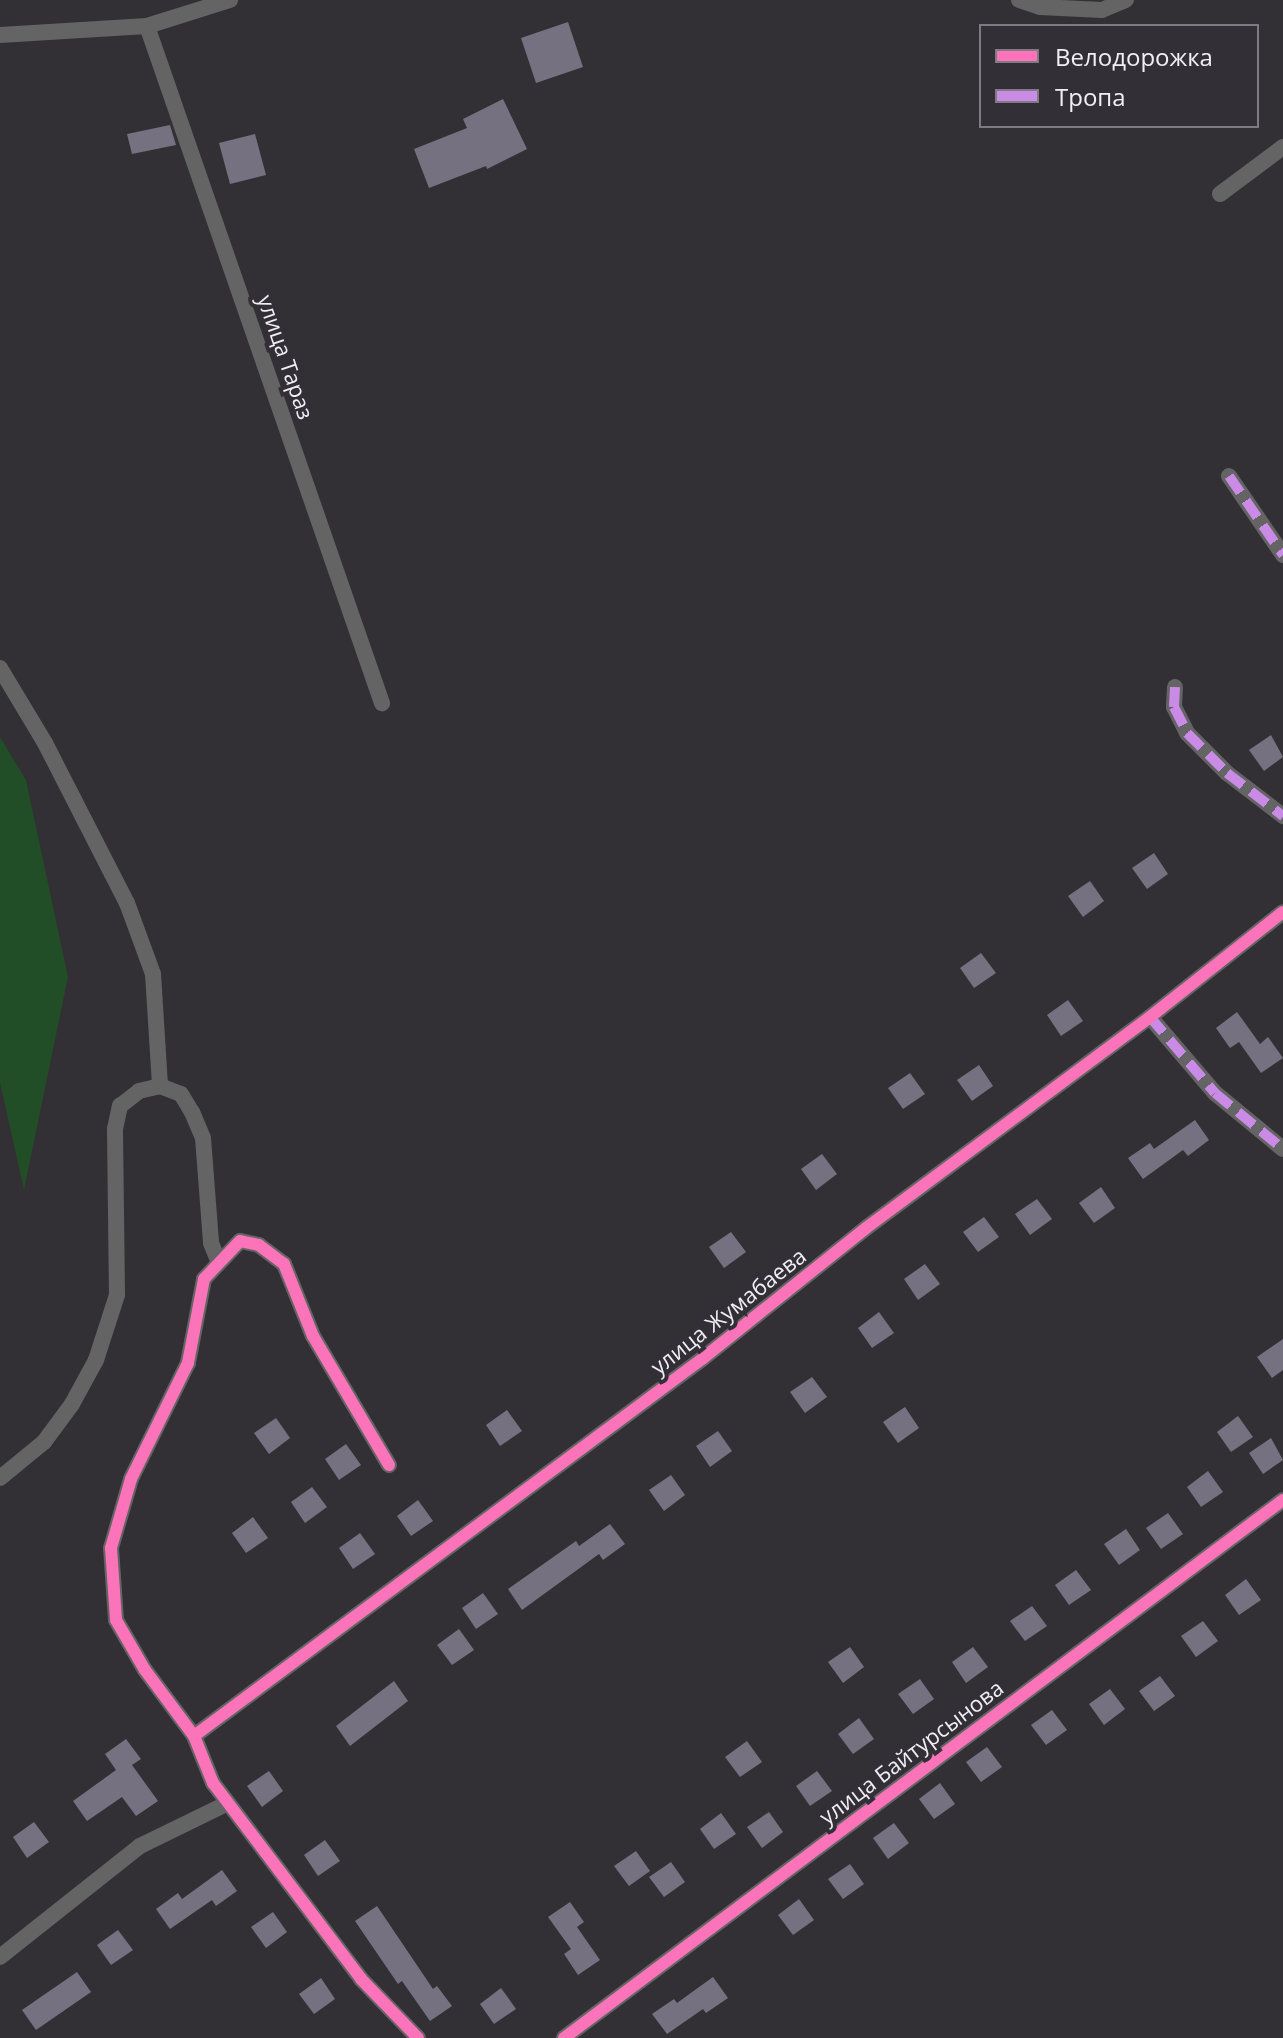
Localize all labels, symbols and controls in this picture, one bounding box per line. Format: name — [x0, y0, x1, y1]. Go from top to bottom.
legend — [979, 24, 1259, 128]
text: Велодорожка — [1055, 40, 1213, 73]
text: Тропа — [1055, 80, 1126, 113]
street label: улица Тараз — [252, 291, 320, 423]
street label: улица Жумабаева — [645, 1242, 811, 1380]
street label: улица Байтурсынова — [814, 1674, 1008, 1830]

